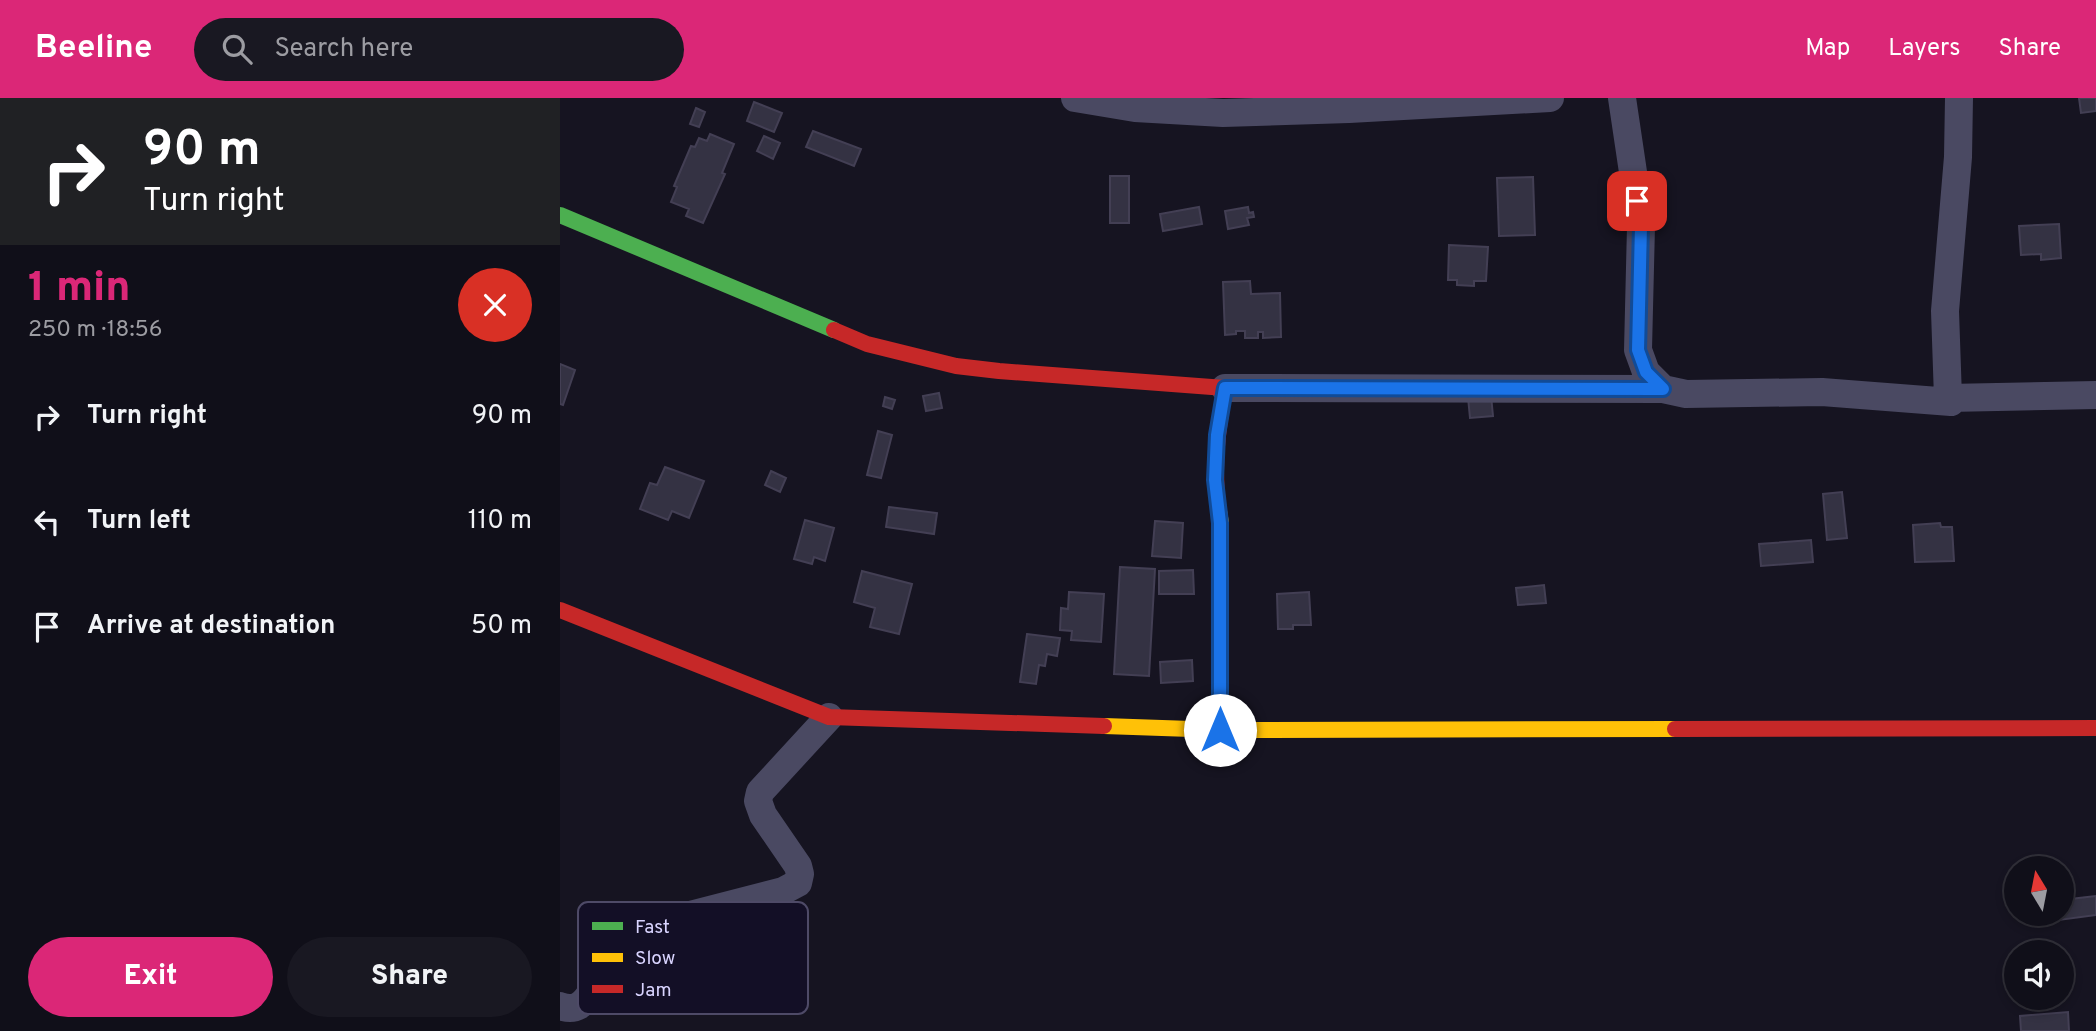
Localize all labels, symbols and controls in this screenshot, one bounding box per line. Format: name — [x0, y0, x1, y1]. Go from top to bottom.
search box — [194, 18, 684, 81]
text: Beeline — [35, 28, 152, 70]
icon: search — [218, 30, 256, 68]
text: Search here — [274, 33, 413, 66]
text: Map — [1805, 34, 1850, 64]
text: Layers — [1888, 34, 1960, 64]
text: Share — [1998, 34, 2061, 64]
text: 90 m — [143, 121, 261, 183]
icon: right — [28, 126, 119, 217]
pin — [1607, 171, 1667, 231]
text: Turn right — [143, 182, 285, 222]
icon: arrive — [1618, 182, 1656, 220]
text: 1 min — [28, 263, 131, 316]
button: close — [458, 268, 532, 342]
text: 250 m · 18:56 — [28, 316, 163, 345]
icon: right — [28, 398, 66, 436]
text: Turn right — [87, 400, 207, 433]
text: 90 m — [472, 400, 532, 433]
icon: left — [28, 503, 66, 541]
text: Turn left — [87, 505, 191, 538]
text: 110 m — [468, 505, 532, 538]
icon: arrive — [28, 608, 66, 646]
text: Arrive at destination — [87, 610, 335, 643]
text: 50 m — [471, 610, 532, 643]
position arrow — [1183, 693, 1257, 767]
north arrow — [2004, 856, 2074, 926]
map controls — [2004, 856, 2074, 1010]
legend — [578, 902, 808, 1014]
text: Fast — [635, 916, 670, 940]
button: Exit — [28, 937, 273, 1017]
button: Share — [287, 937, 532, 1017]
button: sound — [2004, 940, 2074, 1010]
text: Slow — [635, 947, 675, 971]
text: Jam — [635, 979, 672, 1003]

